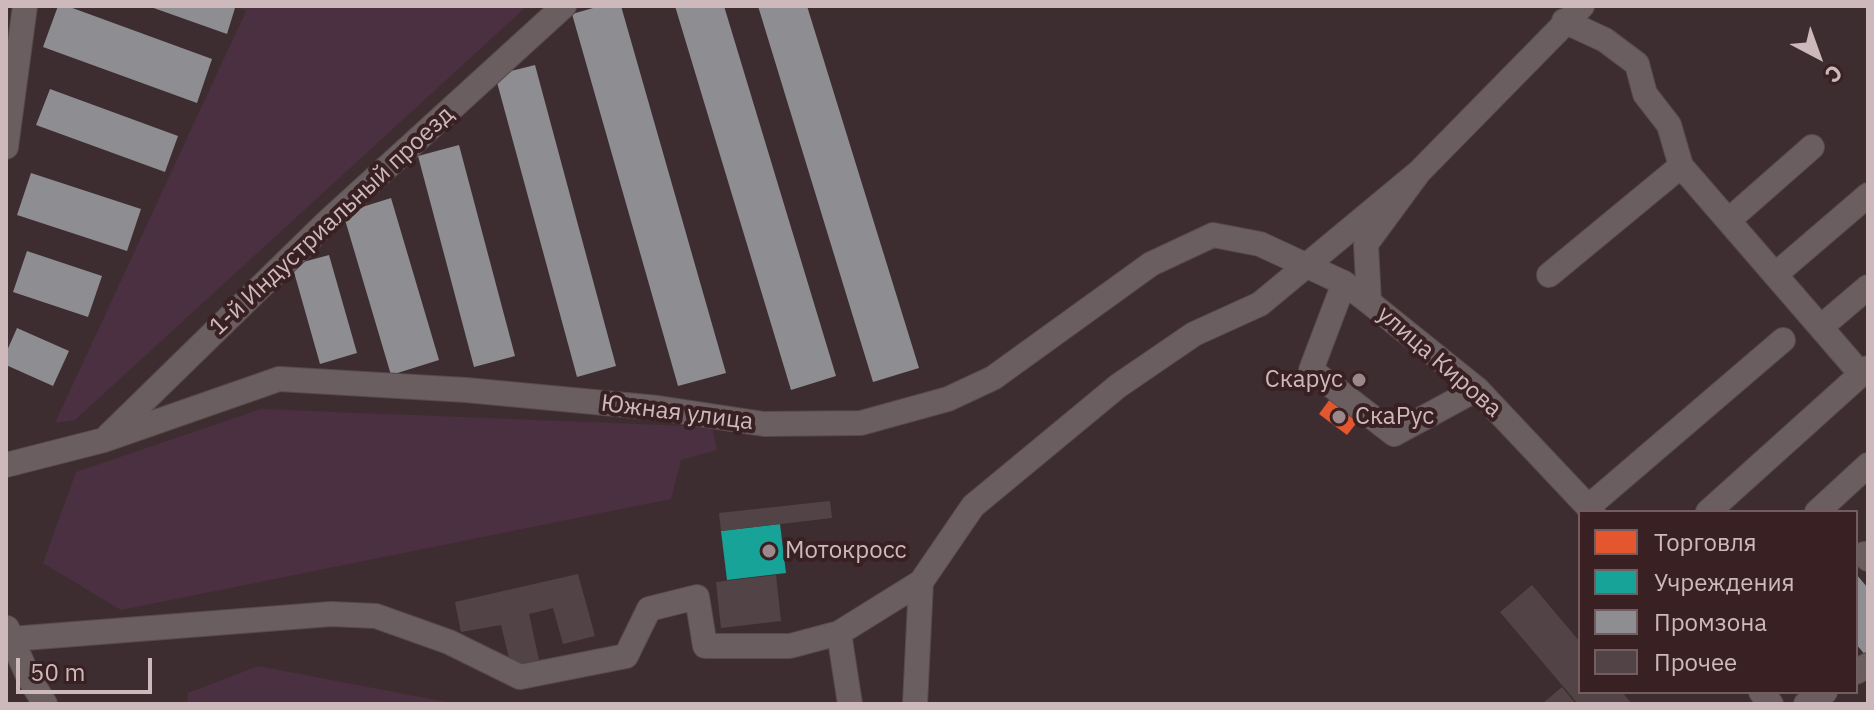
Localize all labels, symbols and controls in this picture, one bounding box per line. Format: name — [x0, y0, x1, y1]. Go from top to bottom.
north arrow — [1778, 16, 1858, 96]
text: С — [1819, 59, 1849, 90]
street label: 1-й Индустриальный проезд — [204, 100, 460, 342]
street label: улица Кирова — [1371, 300, 1507, 424]
place label: Скарус — [1265, 366, 1343, 394]
marker: Скарус — [1350, 371, 1368, 389]
street label: Южная улица — [599, 389, 755, 437]
place label: СкаРус — [1355, 403, 1434, 431]
marker: СкаРус — [1330, 408, 1348, 426]
legend — [1578, 510, 1858, 694]
text: Торговля — [1654, 526, 1757, 558]
place label: Мотокросс — [785, 537, 907, 565]
marker: Мотокросс — [760, 542, 778, 560]
text: Учреждения — [1654, 566, 1795, 598]
text: Промзона — [1654, 606, 1767, 638]
scale bar — [20, 642, 156, 692]
text: Прочее — [1654, 646, 1737, 678]
text: 50 m — [30, 656, 85, 688]

